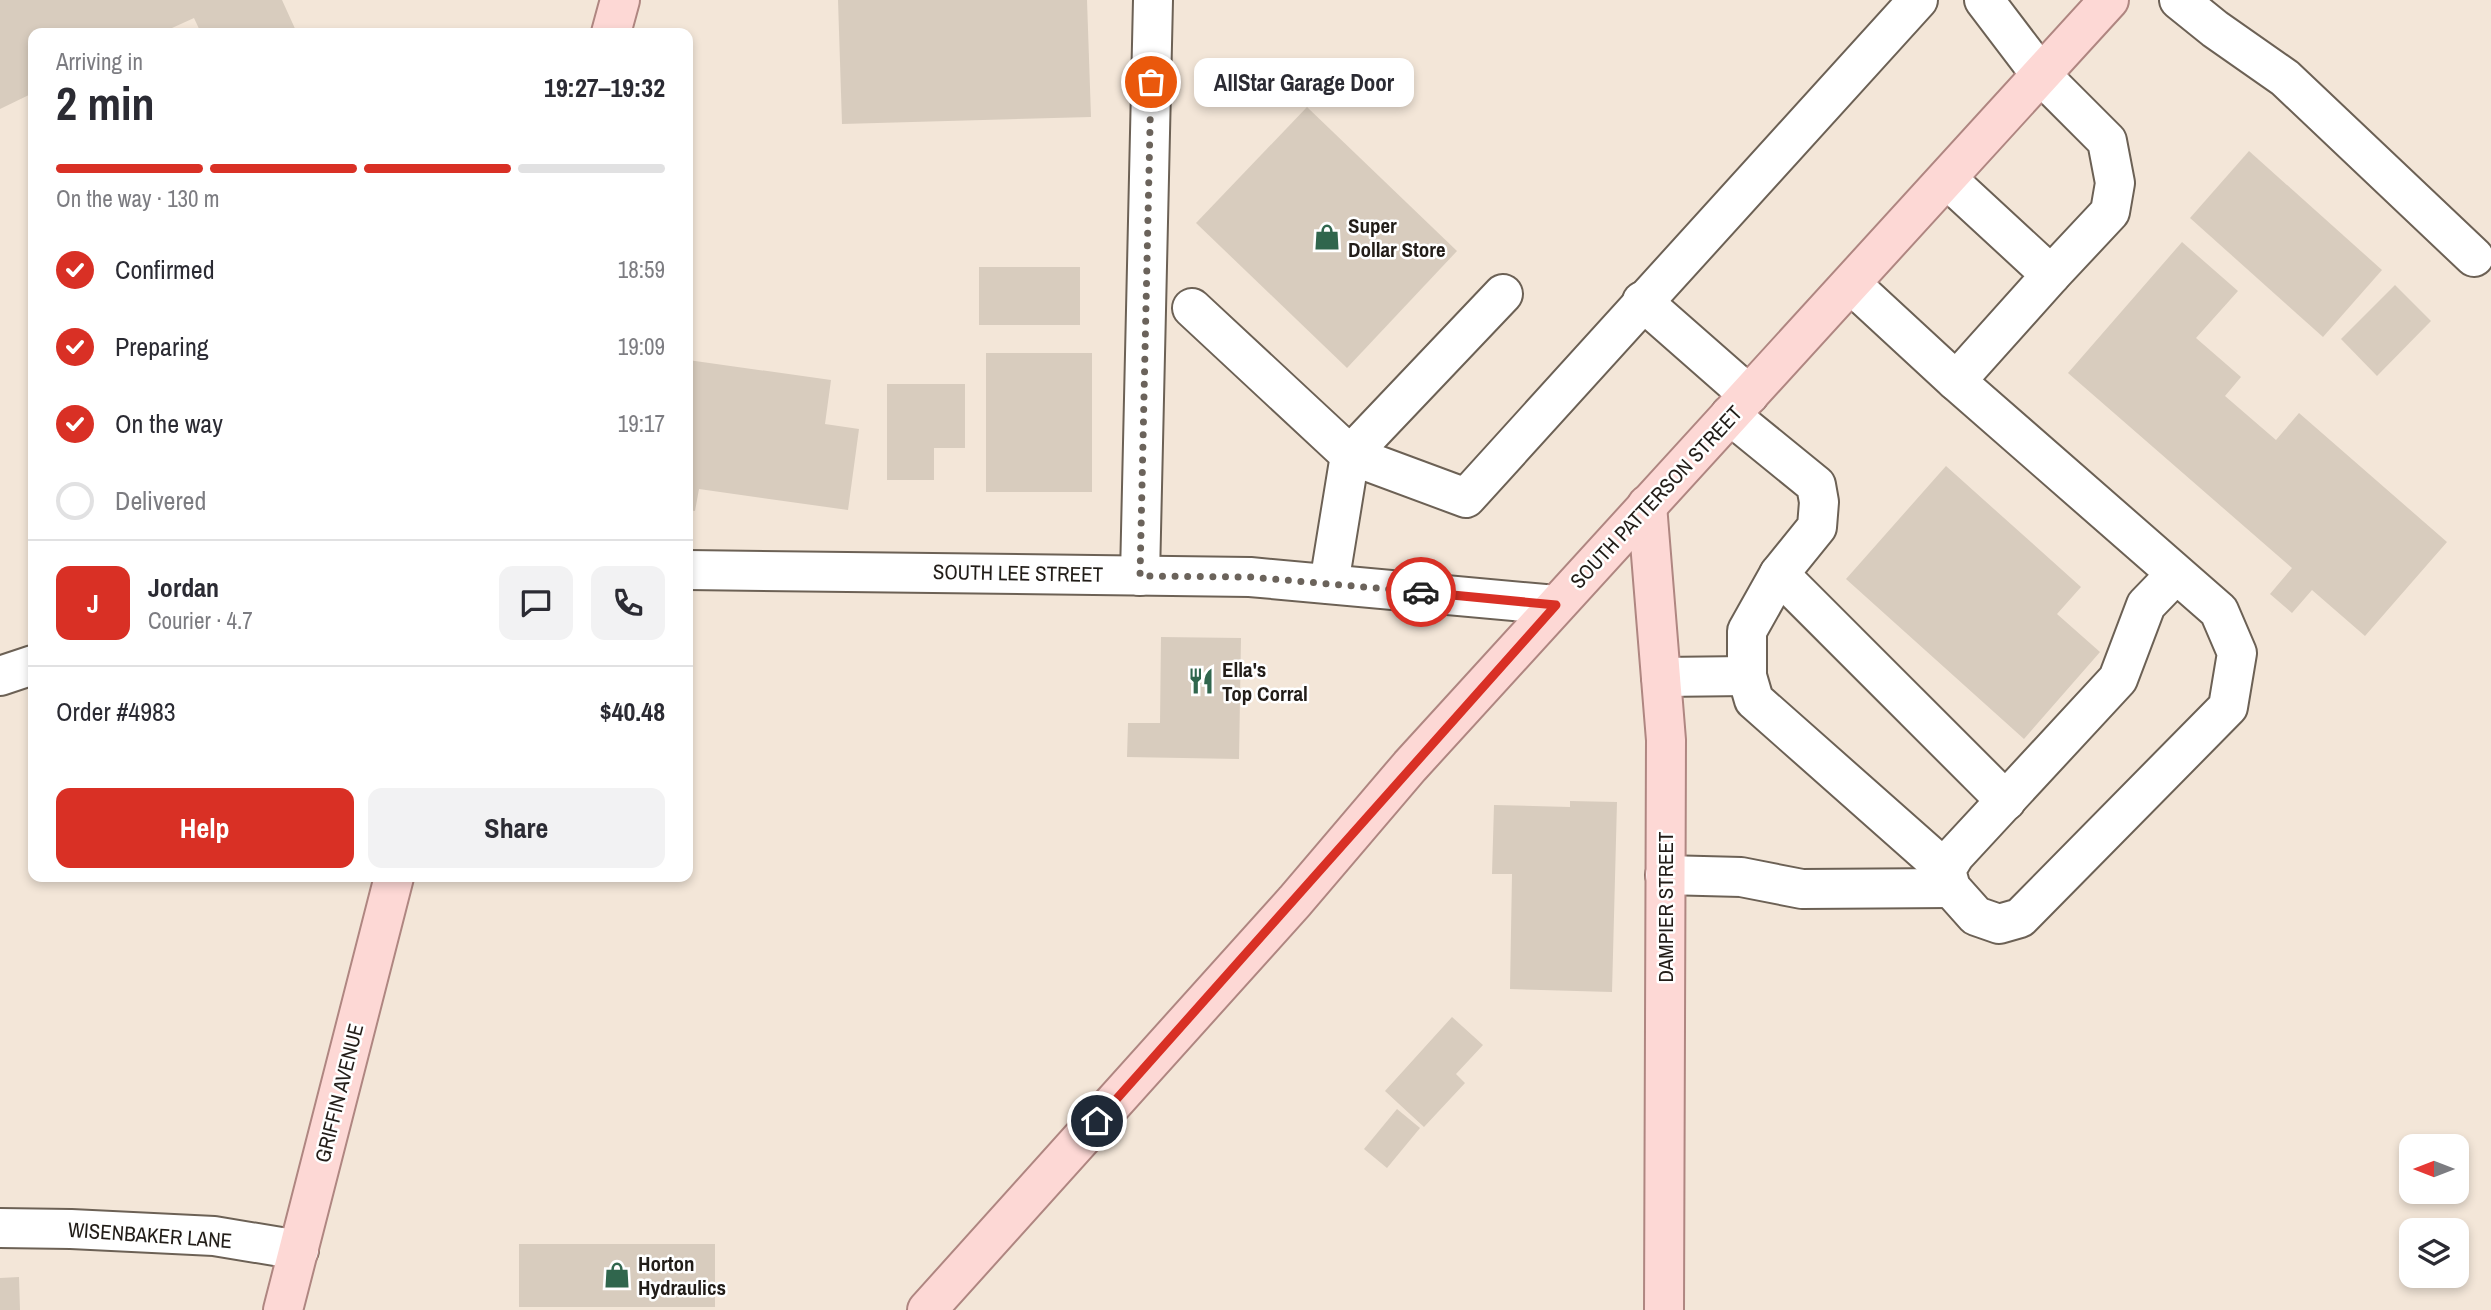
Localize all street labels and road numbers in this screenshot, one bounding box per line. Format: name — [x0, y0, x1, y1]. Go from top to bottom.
street label: SOUTH PATTERSON STREET — [1563, 399, 1749, 595]
street label: SOUTH LEE STREET — [933, 557, 1104, 589]
street label: DAMPIER STREET — [1651, 831, 1680, 983]
street label: GRIFFIN AVENUE — [308, 1020, 370, 1166]
street label: WISENBAKER LANE — [67, 1215, 233, 1255]

